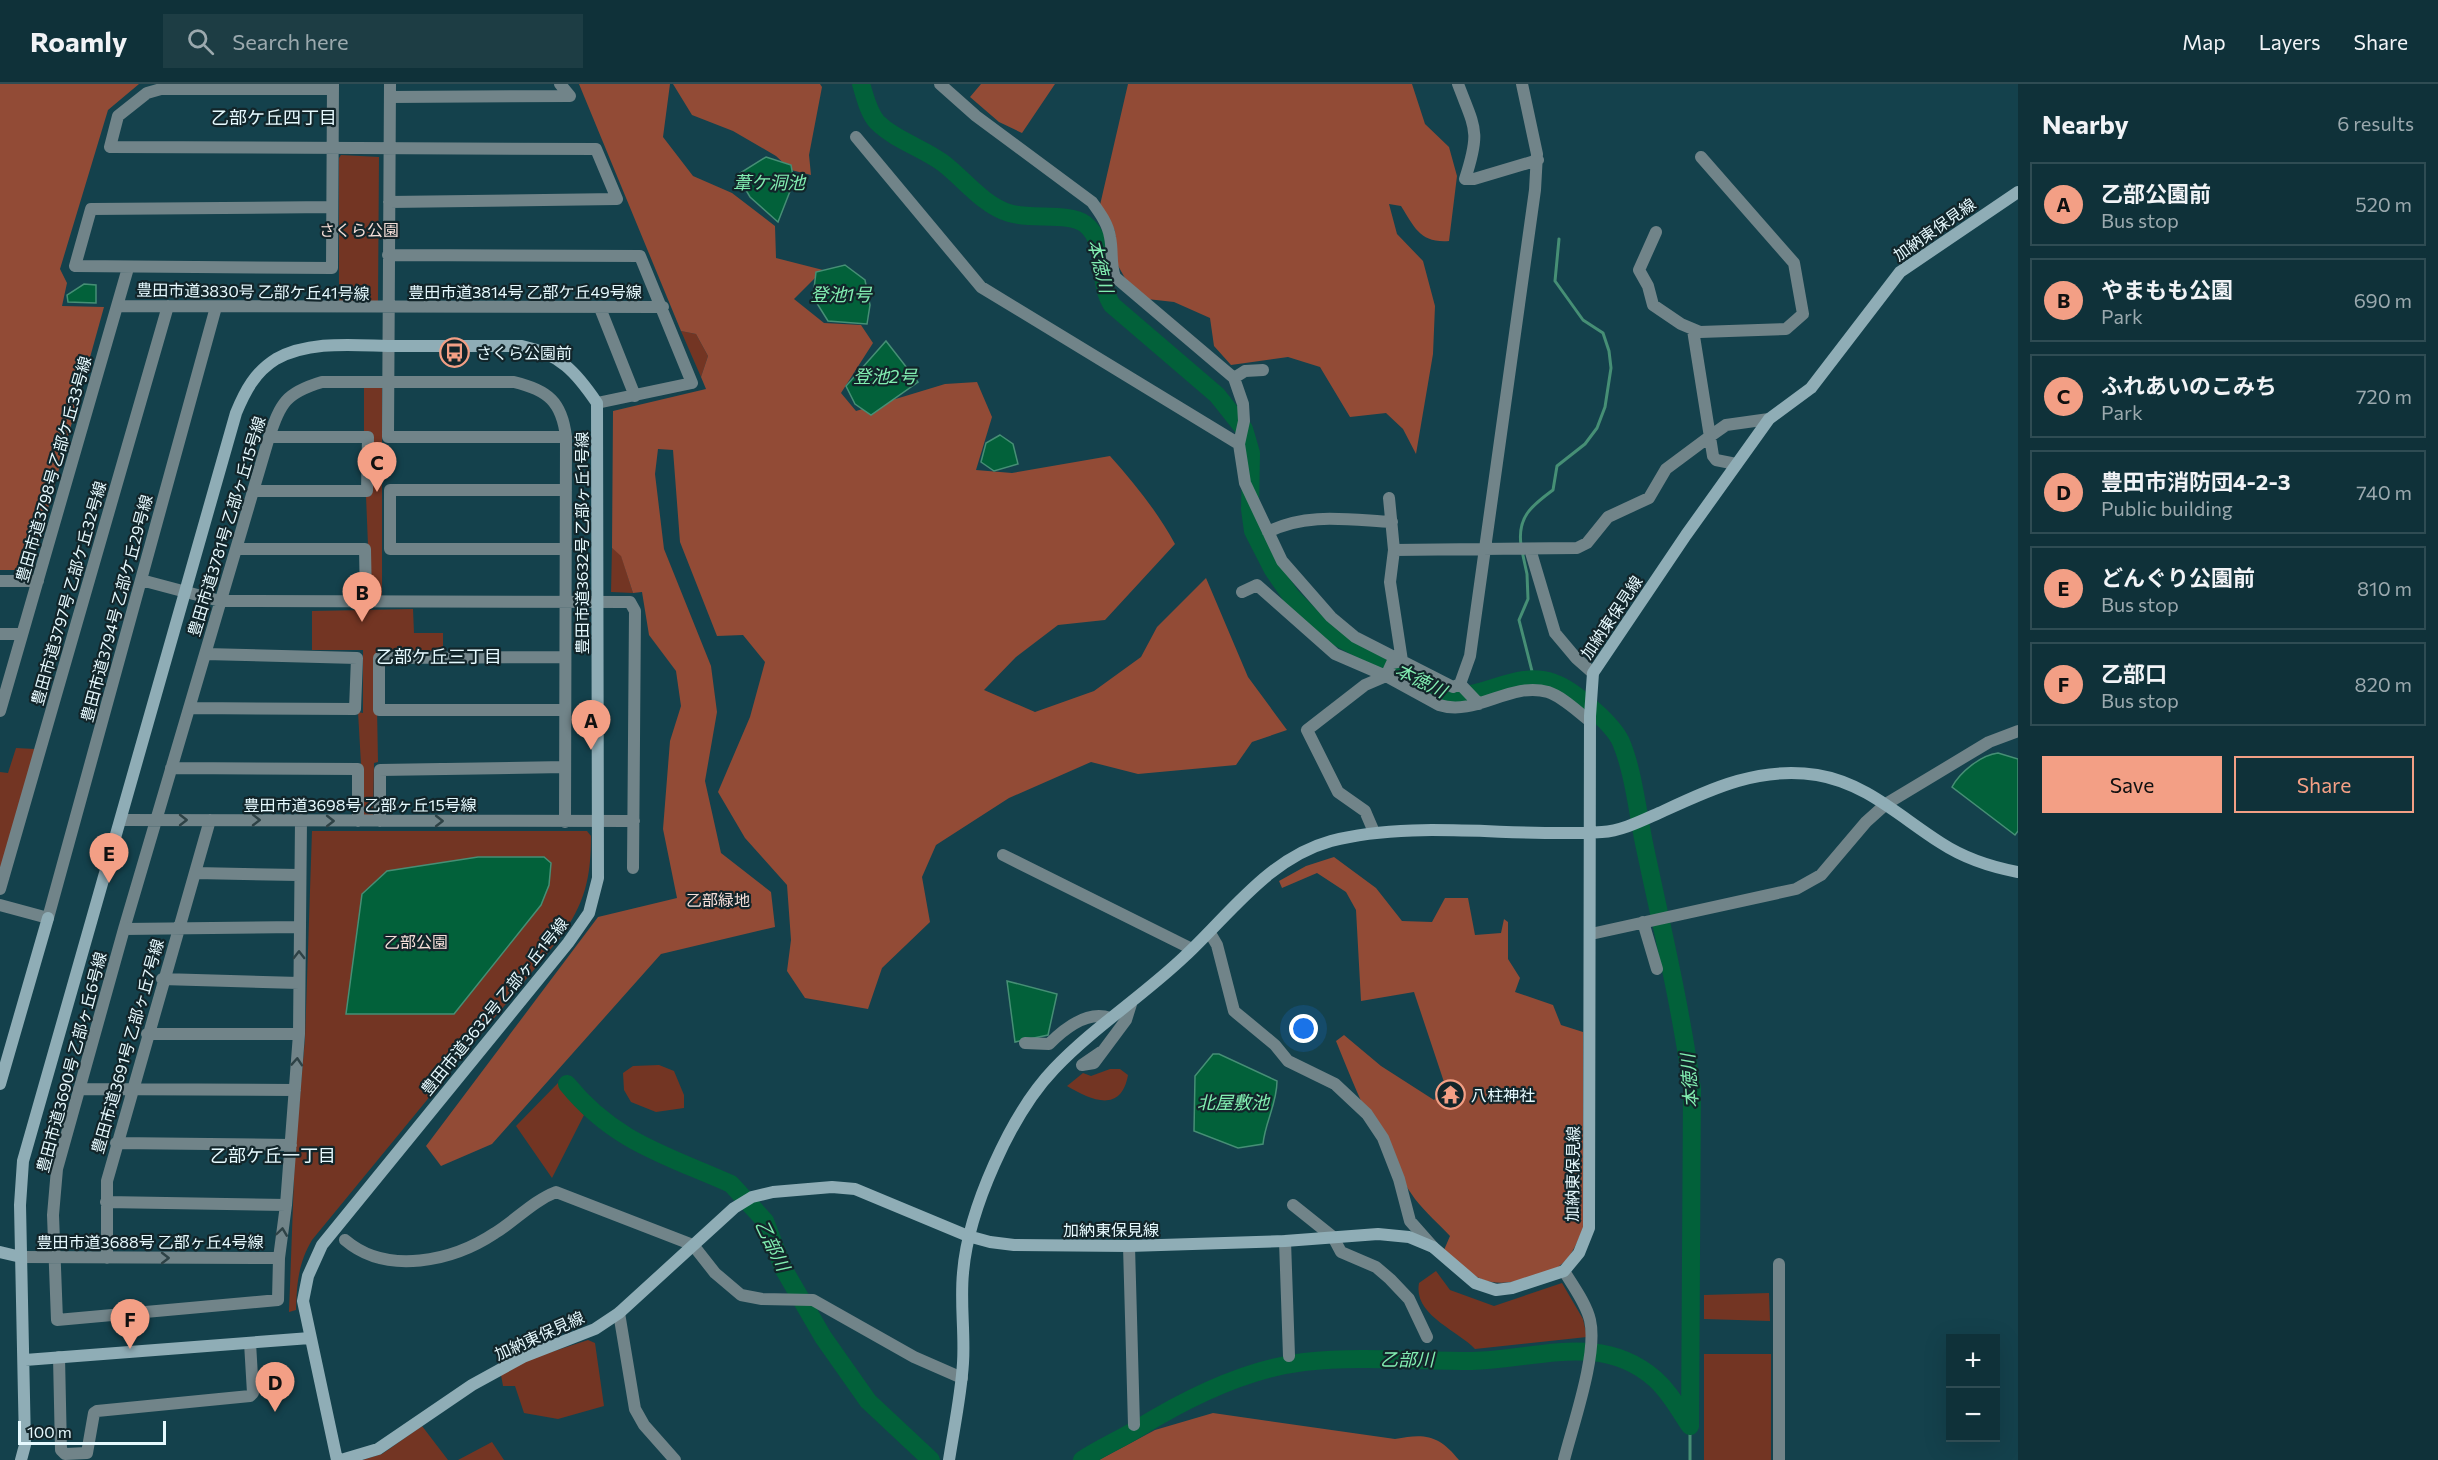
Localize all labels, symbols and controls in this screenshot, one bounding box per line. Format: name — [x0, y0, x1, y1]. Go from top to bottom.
search box — [163, 14, 583, 68]
text: Roamly — [30, 24, 127, 58]
icon: search — [184, 25, 217, 58]
text: Search here — [232, 28, 349, 55]
text: Map — [2182, 29, 2226, 54]
text: Layers — [2259, 29, 2321, 54]
text: Share — [2354, 29, 2408, 54]
district label: 乙部ケ丘四丁目 — [211, 106, 337, 128]
text: Nearby — [2042, 108, 2129, 139]
text: 6 results — [2337, 111, 2414, 135]
water label: 葦ケ洞池 — [733, 171, 807, 193]
text: 乙部公園前 — [2101, 180, 2211, 207]
text: A — [2056, 192, 2071, 216]
text: 520 m — [2355, 192, 2412, 216]
street label: 加納東保見線 — [1889, 194, 1979, 264]
text: Bus stop — [2101, 208, 2179, 232]
park label: さくら公園 — [319, 220, 399, 239]
water label: 本徳川 — [1084, 237, 1119, 297]
text: やまもも公園 — [2101, 276, 2233, 303]
street label: 豊田市道3830号 乙部ケ丘41号線 — [136, 279, 370, 303]
street label: 豊田市道3814号 乙部ケ丘49号線 — [408, 282, 642, 301]
water label: 登池1号 — [810, 283, 874, 305]
text: B — [2057, 288, 2070, 312]
text: 690 m — [2354, 288, 2412, 312]
text: Park — [2101, 304, 2143, 328]
bus stop icon: さくら公園前 — [439, 336, 471, 368]
place label: さくら公園前 — [476, 343, 572, 362]
street label: 豊田市道3798号 乙部ケ丘33号線 — [12, 354, 94, 584]
water label: 登池2号 — [853, 365, 919, 387]
text: ふれあいのこみち — [2101, 372, 2277, 399]
text: C — [2057, 384, 2070, 408]
text: 720 m — [2356, 384, 2412, 408]
text: Park — [2101, 400, 2143, 424]
street label: 豊田市道3781号 乙部ヶ丘15号線 — [183, 414, 269, 638]
street label: 豊田市道3632号 乙部ヶ丘1号線 — [572, 432, 591, 654]
pin: C — [358, 442, 397, 492]
text: 豊田市消防団4-2-3 — [2101, 468, 2291, 495]
street label: 豊田市道3797号 乙部ケ丘32号線 — [27, 479, 109, 707]
text: D — [2056, 480, 2071, 504]
text: 740 m — [2356, 480, 2412, 504]
street label: 豊田市道3794号 乙部ケ丘29号線 — [76, 492, 156, 724]
text: Public building — [2101, 496, 2233, 520]
text: どんぐり公園前 — [2101, 564, 2255, 591]
pin: B — [342, 572, 382, 622]
street label: 加納東保見線 — [1576, 572, 1646, 662]
text: E — [2058, 576, 2069, 600]
text: 810 m — [2357, 576, 2412, 600]
text: Bus stop — [2101, 592, 2179, 616]
district label: 乙部ケ丘三丁目 — [376, 645, 502, 667]
water label: 本徳川 — [1392, 658, 1452, 703]
text: 乙部口 — [2101, 660, 2167, 687]
text: F — [2058, 672, 2069, 696]
text: 820 m — [2355, 672, 2412, 696]
text: Bus stop — [2101, 688, 2179, 712]
pin: A — [572, 700, 610, 750]
button: Save — [2042, 756, 2222, 813]
button: Share — [2234, 756, 2414, 813]
street label: 豊田市道3698号 乙部ヶ丘15号線 — [243, 795, 477, 814]
one-way arrow — [179, 814, 188, 826]
one-way arrow — [251, 814, 260, 826]
one-way arrow — [325, 814, 334, 827]
one-way arrow — [434, 815, 443, 827]
pin: E — [90, 834, 128, 883]
park label: 乙部緑地 — [686, 890, 750, 909]
street label: 豊田市道3632号 乙部ヶ丘1号線 — [417, 914, 571, 1098]
park label: 乙部公園 — [384, 932, 448, 951]
street label: 豊田市道3691号 乙部ヶ丘7号線 — [87, 936, 167, 1156]
street label: 豊田市道3690号 乙部ヶ丘6号線 — [32, 950, 110, 1174]
one-way arrow — [293, 950, 305, 959]
your location — [1289, 1014, 1318, 1043]
water label: 本徳川 — [1676, 1051, 1702, 1109]
one-way arrow — [290, 1058, 303, 1067]
temple icon: 八柱神社 — [1434, 1078, 1466, 1110]
place label: 八柱神社 — [1471, 1085, 1535, 1104]
water label: 北屋敷池 — [1197, 1091, 1271, 1113]
street label: 加納東保見線 — [1562, 1126, 1582, 1222]
district label: 乙部ケ丘一丁目 — [210, 1144, 336, 1166]
water label: 乙部川 — [751, 1216, 796, 1276]
street label: 加納東保見線 — [1063, 1220, 1159, 1239]
one-way arrow — [276, 1227, 288, 1236]
street label: 豊田市道3688号 乙部ヶ丘4号線 — [37, 1232, 263, 1251]
one-way arrow — [161, 1252, 170, 1264]
pin: F — [110, 1300, 150, 1349]
street label: 加納東保見線 — [491, 1307, 587, 1363]
map controls — [1946, 1334, 2000, 1442]
button: + — [1946, 1334, 2000, 1388]
water label: 乙部川 — [1380, 1348, 1436, 1370]
pin: D — [256, 1362, 294, 1412]
button: − — [1946, 1388, 2000, 1442]
scale bar — [18, 1418, 166, 1446]
text: 100 m — [27, 1422, 72, 1441]

